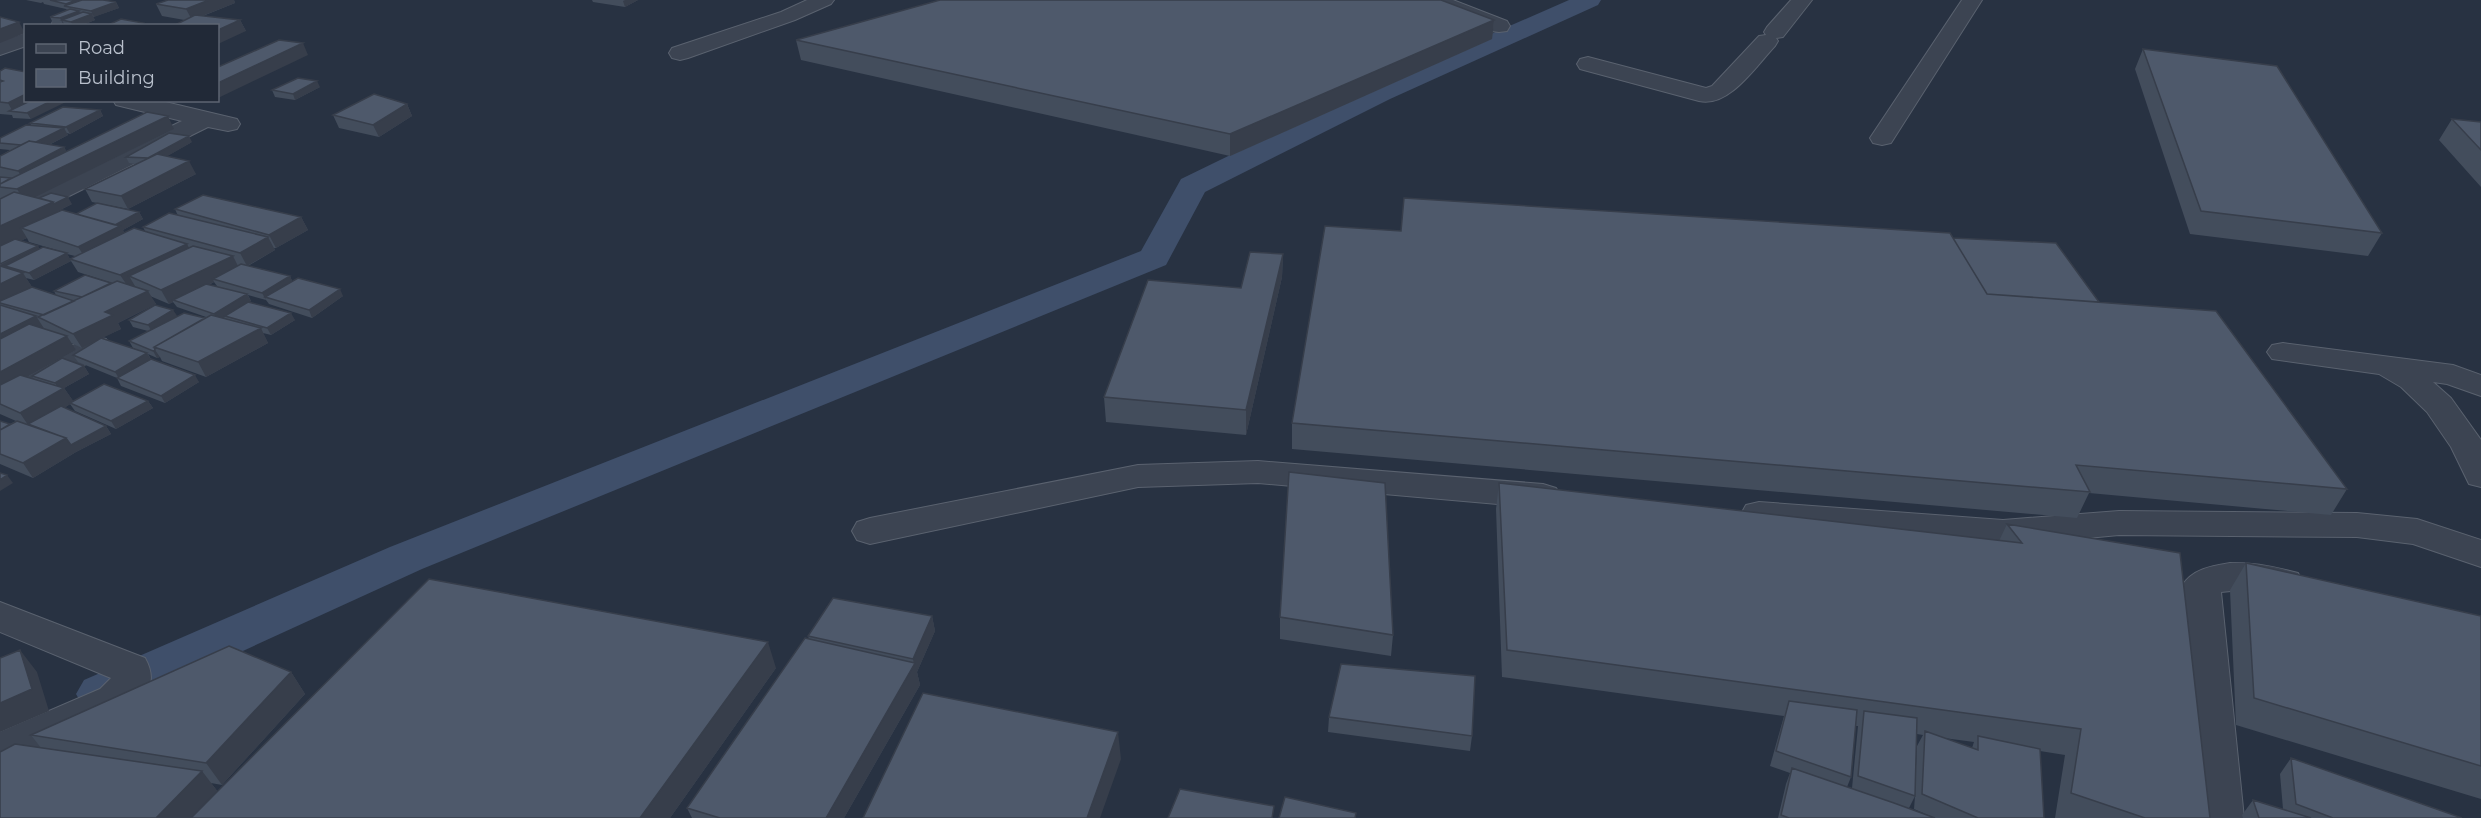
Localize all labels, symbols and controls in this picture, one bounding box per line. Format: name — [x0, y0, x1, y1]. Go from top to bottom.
legend — [24, 24, 219, 102]
text: Road — [78, 37, 125, 59]
text: Building — [78, 67, 155, 89]

